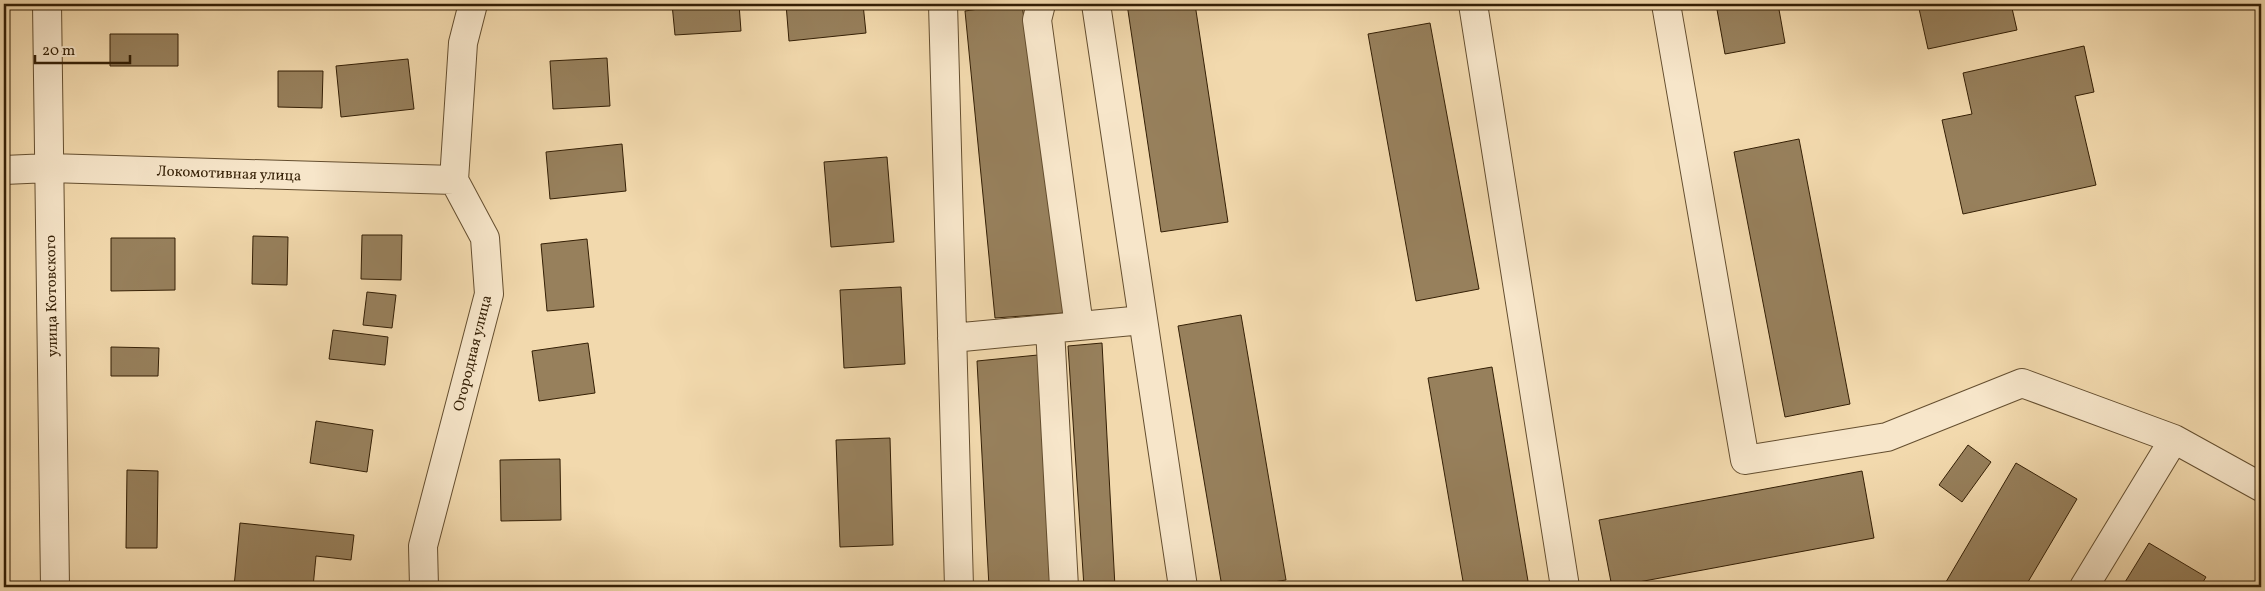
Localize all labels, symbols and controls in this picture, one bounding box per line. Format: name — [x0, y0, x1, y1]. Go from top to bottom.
scale bar — [35, 32, 130, 64]
text: 20 m — [42, 41, 75, 62]
street label: Локомотивная улица — [156, 161, 302, 188]
street label: улица Котовского — [41, 235, 64, 357]
street label: Огородная улица — [449, 293, 498, 414]

